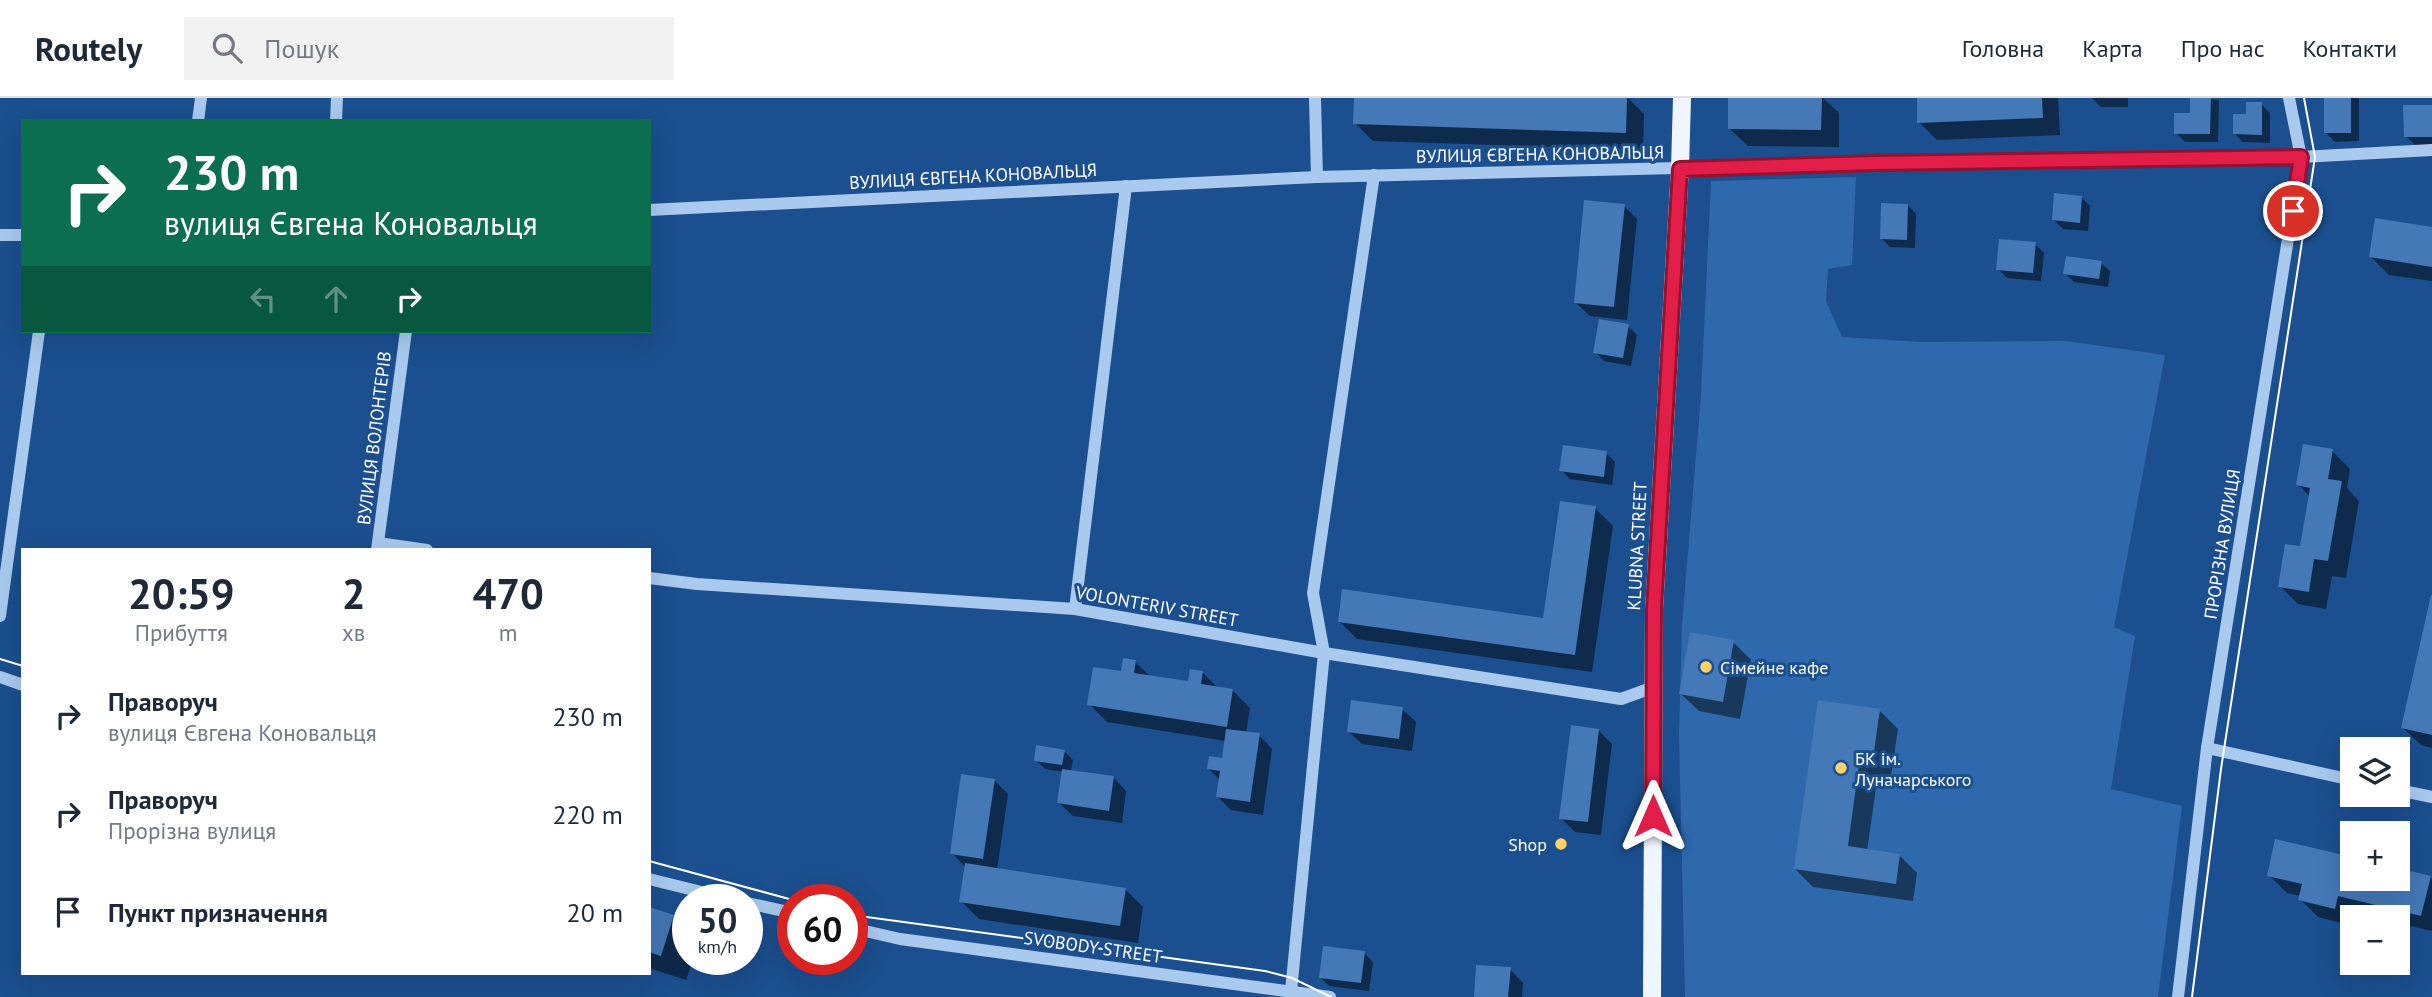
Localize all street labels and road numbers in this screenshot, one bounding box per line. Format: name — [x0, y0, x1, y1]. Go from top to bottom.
street label: ВУЛИЦЯ ЄВГЕНА КОНОВАЛЬЦЯ — [1416, 140, 1664, 168]
street label: ВУЛИЦЯ ЄВГЕНА КОНОВАЛЬЦЯ — [848, 158, 1098, 194]
street label: ВУЛИЦЯ ВОЛОНТЕРІВ — [352, 350, 396, 526]
street label: ПРОРІЗНА ВУЛИЦЯ — [2199, 467, 2245, 621]
street label: KLUBNA STREET — [1622, 481, 1652, 611]
street label: VOLONTERIV STREET — [1073, 580, 1240, 632]
street label: SVOBODY STREET — [1022, 926, 1164, 968]

